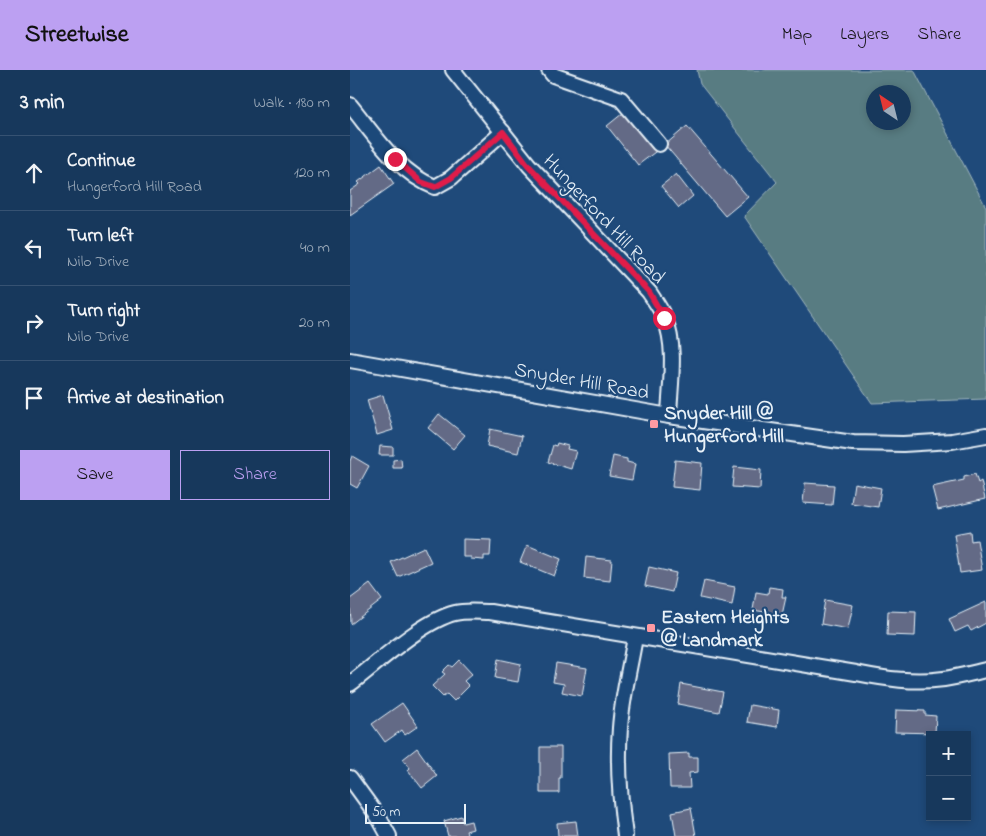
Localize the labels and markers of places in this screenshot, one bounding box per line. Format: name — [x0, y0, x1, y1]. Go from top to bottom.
place label: Snyder Hill @ Hungerford Hill — [664, 400, 784, 453]
marker: Snyder Hill @ Hungerford Hill — [648, 418, 660, 430]
place label: Eastern Heights @ Landmark — [661, 604, 790, 656]
marker: Eastern Heights @ Landmark — [645, 622, 657, 634]

